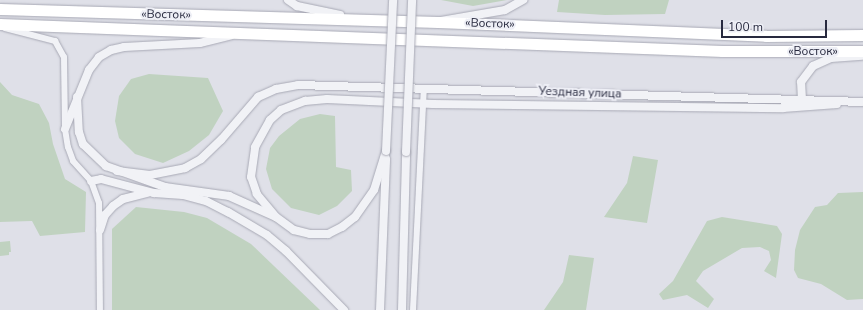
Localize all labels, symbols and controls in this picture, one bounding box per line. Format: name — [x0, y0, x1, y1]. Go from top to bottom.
street label: «Восток» — [141, 7, 191, 23]
scale bar — [723, 12, 829, 38]
street label: «Восток» — [465, 16, 515, 32]
text: 100 m — [728, 19, 763, 35]
street label: «Восток» — [788, 45, 838, 59]
street label: Уездная улица — [538, 84, 622, 102]

